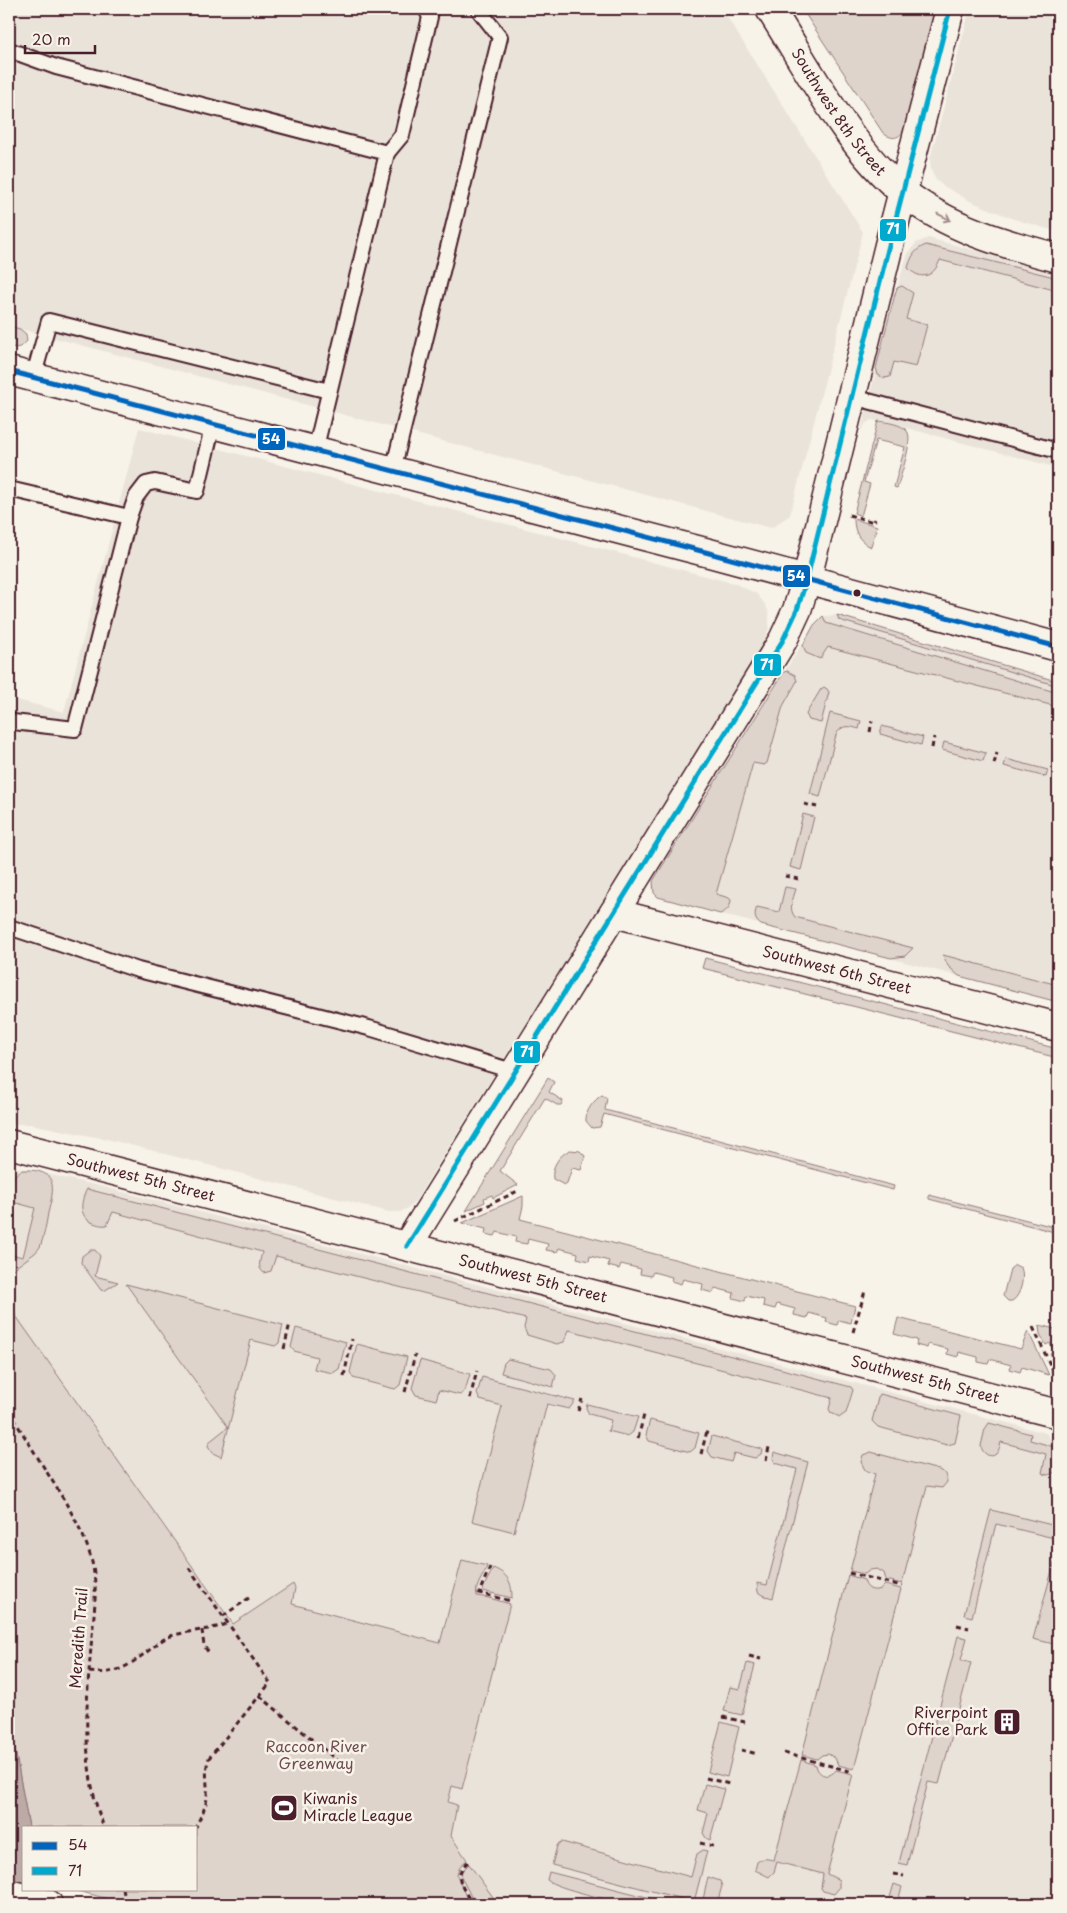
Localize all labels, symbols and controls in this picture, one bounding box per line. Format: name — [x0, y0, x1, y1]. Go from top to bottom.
scale bar — [25, 22, 95, 54]
text: 20 m — [32, 27, 71, 50]
street label: Southwest 8th Street — [787, 43, 892, 180]
one-way arrow — [936, 213, 951, 222]
line badge: 71 — [879, 218, 907, 242]
text: 71 — [886, 218, 900, 239]
line badge: 54 — [257, 427, 286, 451]
text: 54 — [262, 428, 281, 449]
line badge: 54 — [782, 564, 811, 588]
text: 54 — [787, 565, 806, 586]
unlabelled marker — [852, 588, 862, 598]
line badge: 71 — [753, 653, 782, 677]
text: 71 — [760, 654, 774, 675]
street label: Southwest 6th Street — [760, 939, 914, 999]
line badge: 71 — [513, 1040, 541, 1064]
text: 71 — [520, 1041, 534, 1062]
street label: Southwest 5th Street — [64, 1146, 218, 1207]
street label: Southwest 5th Street — [457, 1247, 610, 1308]
street label: Southwest 5th Street — [849, 1348, 1002, 1408]
street label: Meredith Trail — [63, 1587, 92, 1689]
place label: Riverpoint Office Park — [906, 1700, 988, 1740]
building icon: Riverpoint Office Park — [992, 1707, 1022, 1737]
park label: Raccoon River Greenway — [265, 1734, 367, 1774]
place label: Kiwanis Miracle League — [303, 1786, 413, 1826]
sports icon: Kiwanis Miracle League — [269, 1793, 299, 1823]
legend — [22, 1826, 198, 1890]
text: 54 — [68, 1832, 88, 1855]
text: 71 — [68, 1858, 82, 1881]

